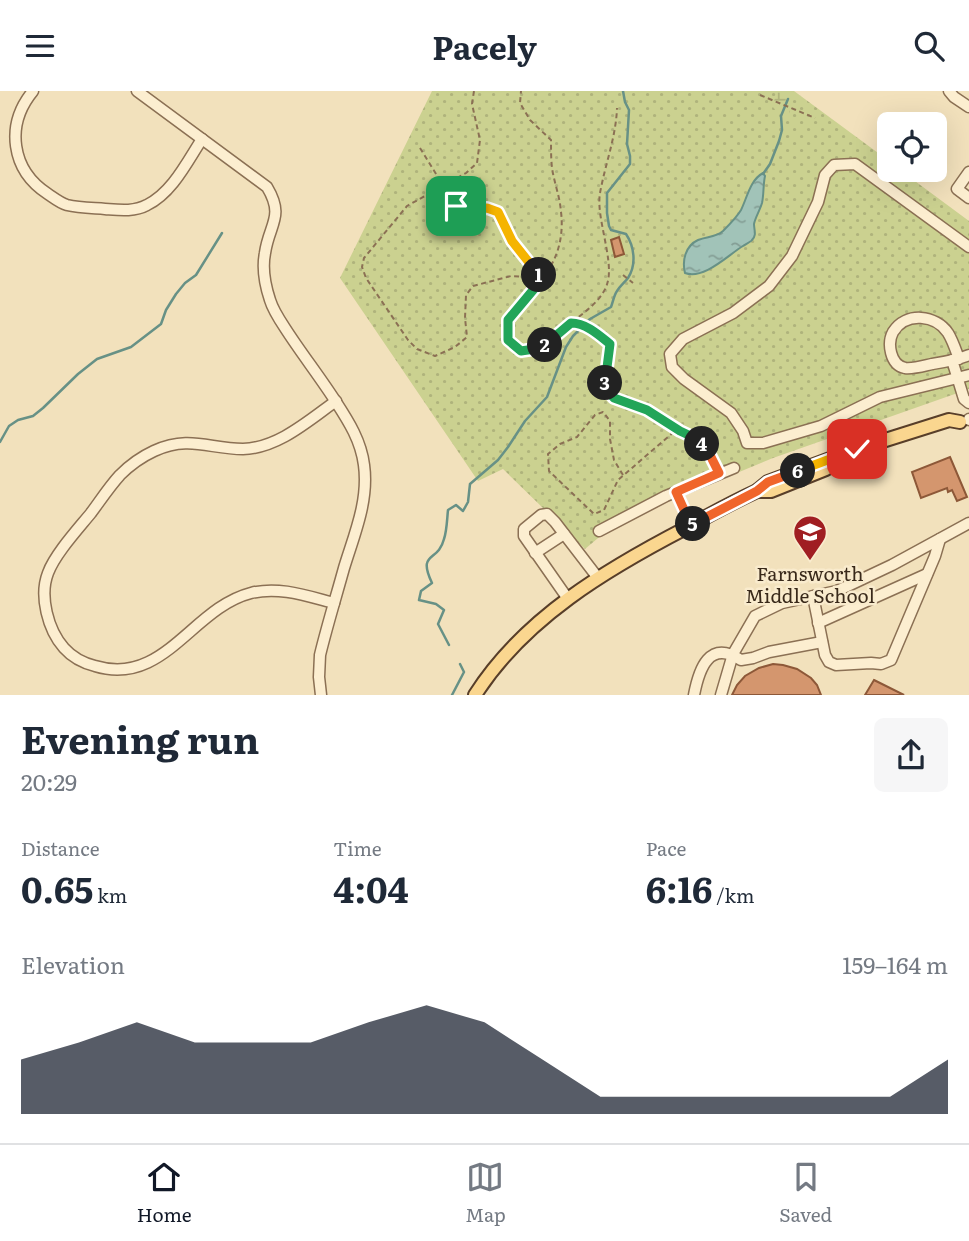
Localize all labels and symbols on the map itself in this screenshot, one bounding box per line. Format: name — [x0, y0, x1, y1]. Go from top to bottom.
pin — [426, 176, 486, 236]
pin: 1 — [522, 257, 556, 293]
pin: 2 — [528, 327, 562, 363]
pin: 3 — [588, 365, 622, 401]
pin — [827, 419, 887, 479]
pin: 4 — [684, 427, 720, 461]
pin: 6 — [780, 453, 816, 489]
pin: 5 — [676, 507, 710, 541]
school or university icon: Farnsworth Middle School — [791, 513, 829, 562]
place label: Farnsworth Middle School — [745, 559, 875, 609]

